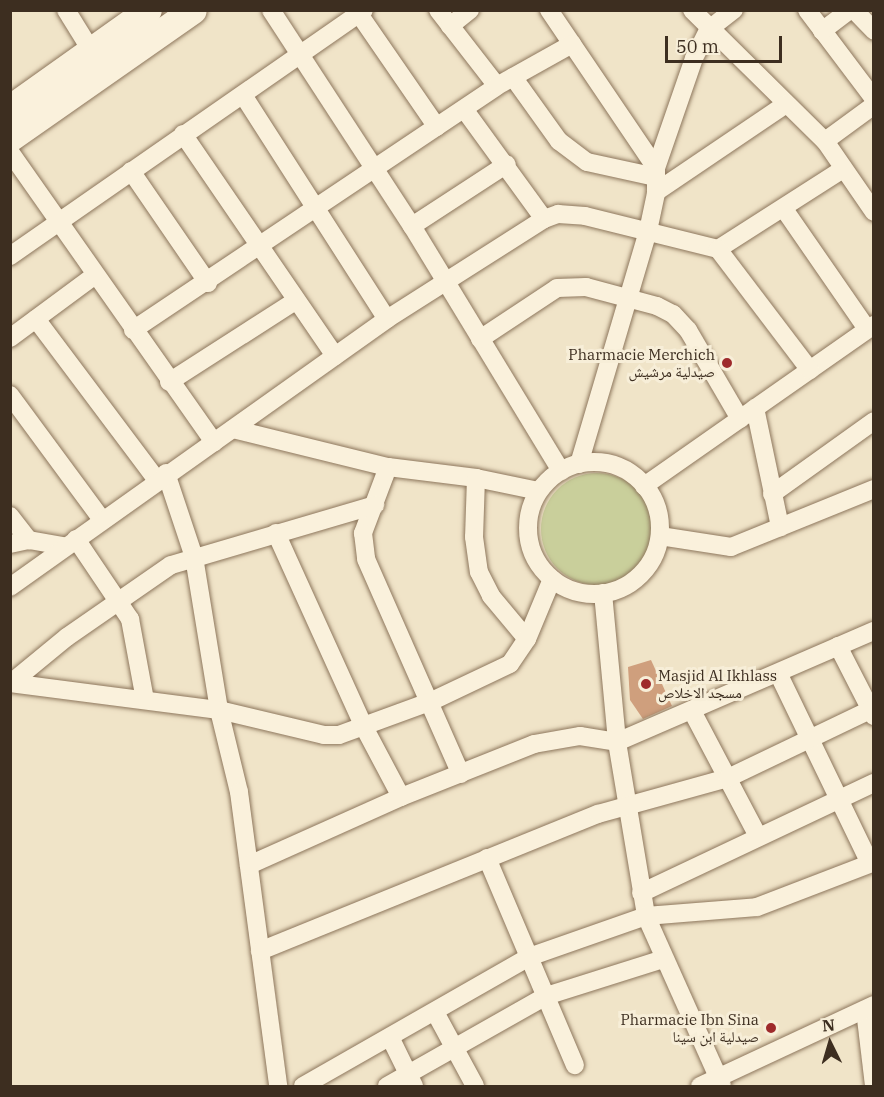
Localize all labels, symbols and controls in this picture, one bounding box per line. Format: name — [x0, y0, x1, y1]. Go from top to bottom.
scale bar — [668, 24, 785, 62]
text: 50 m — [676, 35, 719, 58]
place label: Pharmacie Merchich صيدلية مرشيش — [568, 345, 715, 380]
marker: Pharmacie Merchich صيدلية مرشيش — [720, 356, 734, 370]
place label: Masjid Al Ikhlass مسجد الاخلاص — [658, 666, 777, 701]
marker: Masjid Al Ikhlass مسجد الاخلاص — [639, 677, 653, 691]
place label: Pharmacie Ibn Sina صيدلية ابن سينا — [620, 1010, 759, 1045]
north arrow — [800, 1013, 860, 1073]
text: N — [821, 1015, 836, 1036]
marker: Pharmacie Ibn Sina صيدلية ابن سينا — [764, 1021, 778, 1035]

